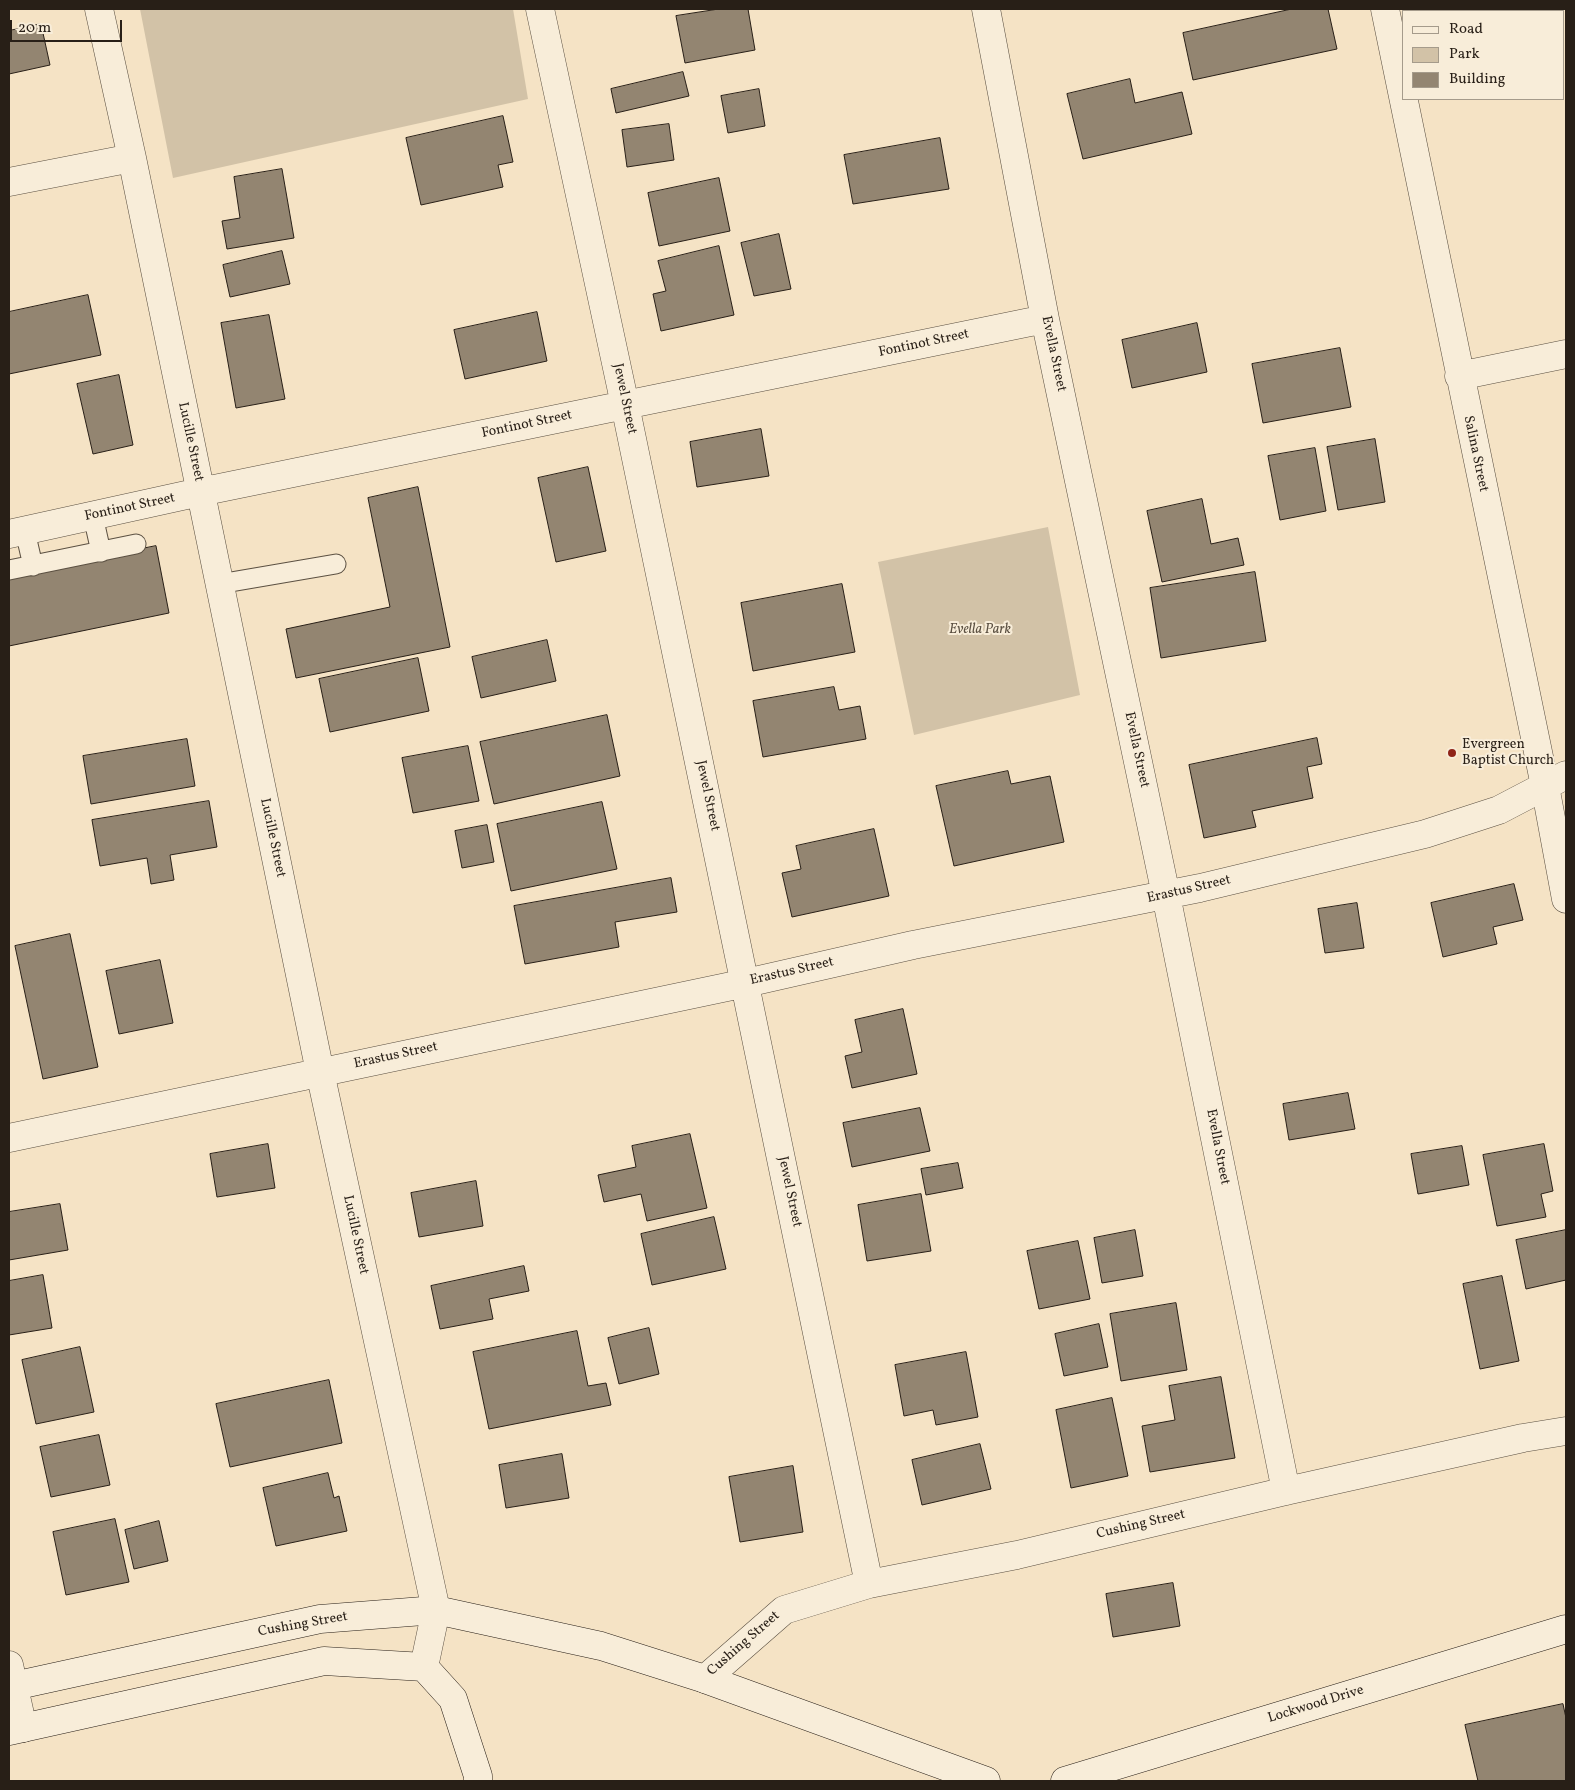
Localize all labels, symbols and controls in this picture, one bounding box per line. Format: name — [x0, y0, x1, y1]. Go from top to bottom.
scale bar — [12, 10, 125, 42]
legend — [1402, 10, 1565, 100]
text: 20 m — [18, 18, 51, 39]
text: Road — [1449, 19, 1483, 40]
text: Park — [1449, 44, 1480, 65]
text: Building — [1449, 69, 1505, 90]
street label: Evella Street — [1037, 315, 1069, 393]
street label: Fontinot Street — [877, 326, 971, 362]
street label: Jewel Street — [608, 362, 640, 436]
street label: Lucille Street — [173, 401, 207, 483]
street label: Fontinot Street — [480, 407, 574, 443]
street label: Salina Street — [1459, 414, 1491, 494]
street label: Fontinot Street — [83, 490, 177, 526]
park label: Evella Park — [949, 622, 1011, 638]
street label: Evella Street — [1120, 711, 1152, 789]
place label: Evergreen Baptist Church — [1462, 737, 1554, 770]
marker: Evergreen Baptist Church — [1446, 747, 1458, 759]
street label: Jewel Street — [691, 759, 723, 833]
street label: Lucille Street — [255, 797, 289, 879]
street label: Erastus Street — [1145, 872, 1233, 908]
street label: Erastus Street — [748, 954, 836, 990]
street label: Erastus Street — [352, 1039, 440, 1073]
street label: Evella Street — [1201, 1108, 1233, 1186]
street label: Jewel Street — [773, 1155, 805, 1229]
street label: Lucille Street — [338, 1194, 372, 1276]
street label: Cushing Street — [1095, 1507, 1187, 1543]
street label: Cushing Street — [704, 1608, 784, 1680]
street label: Cushing Street — [257, 1609, 349, 1641]
street label: Lockwood Drive — [1266, 1682, 1366, 1728]

